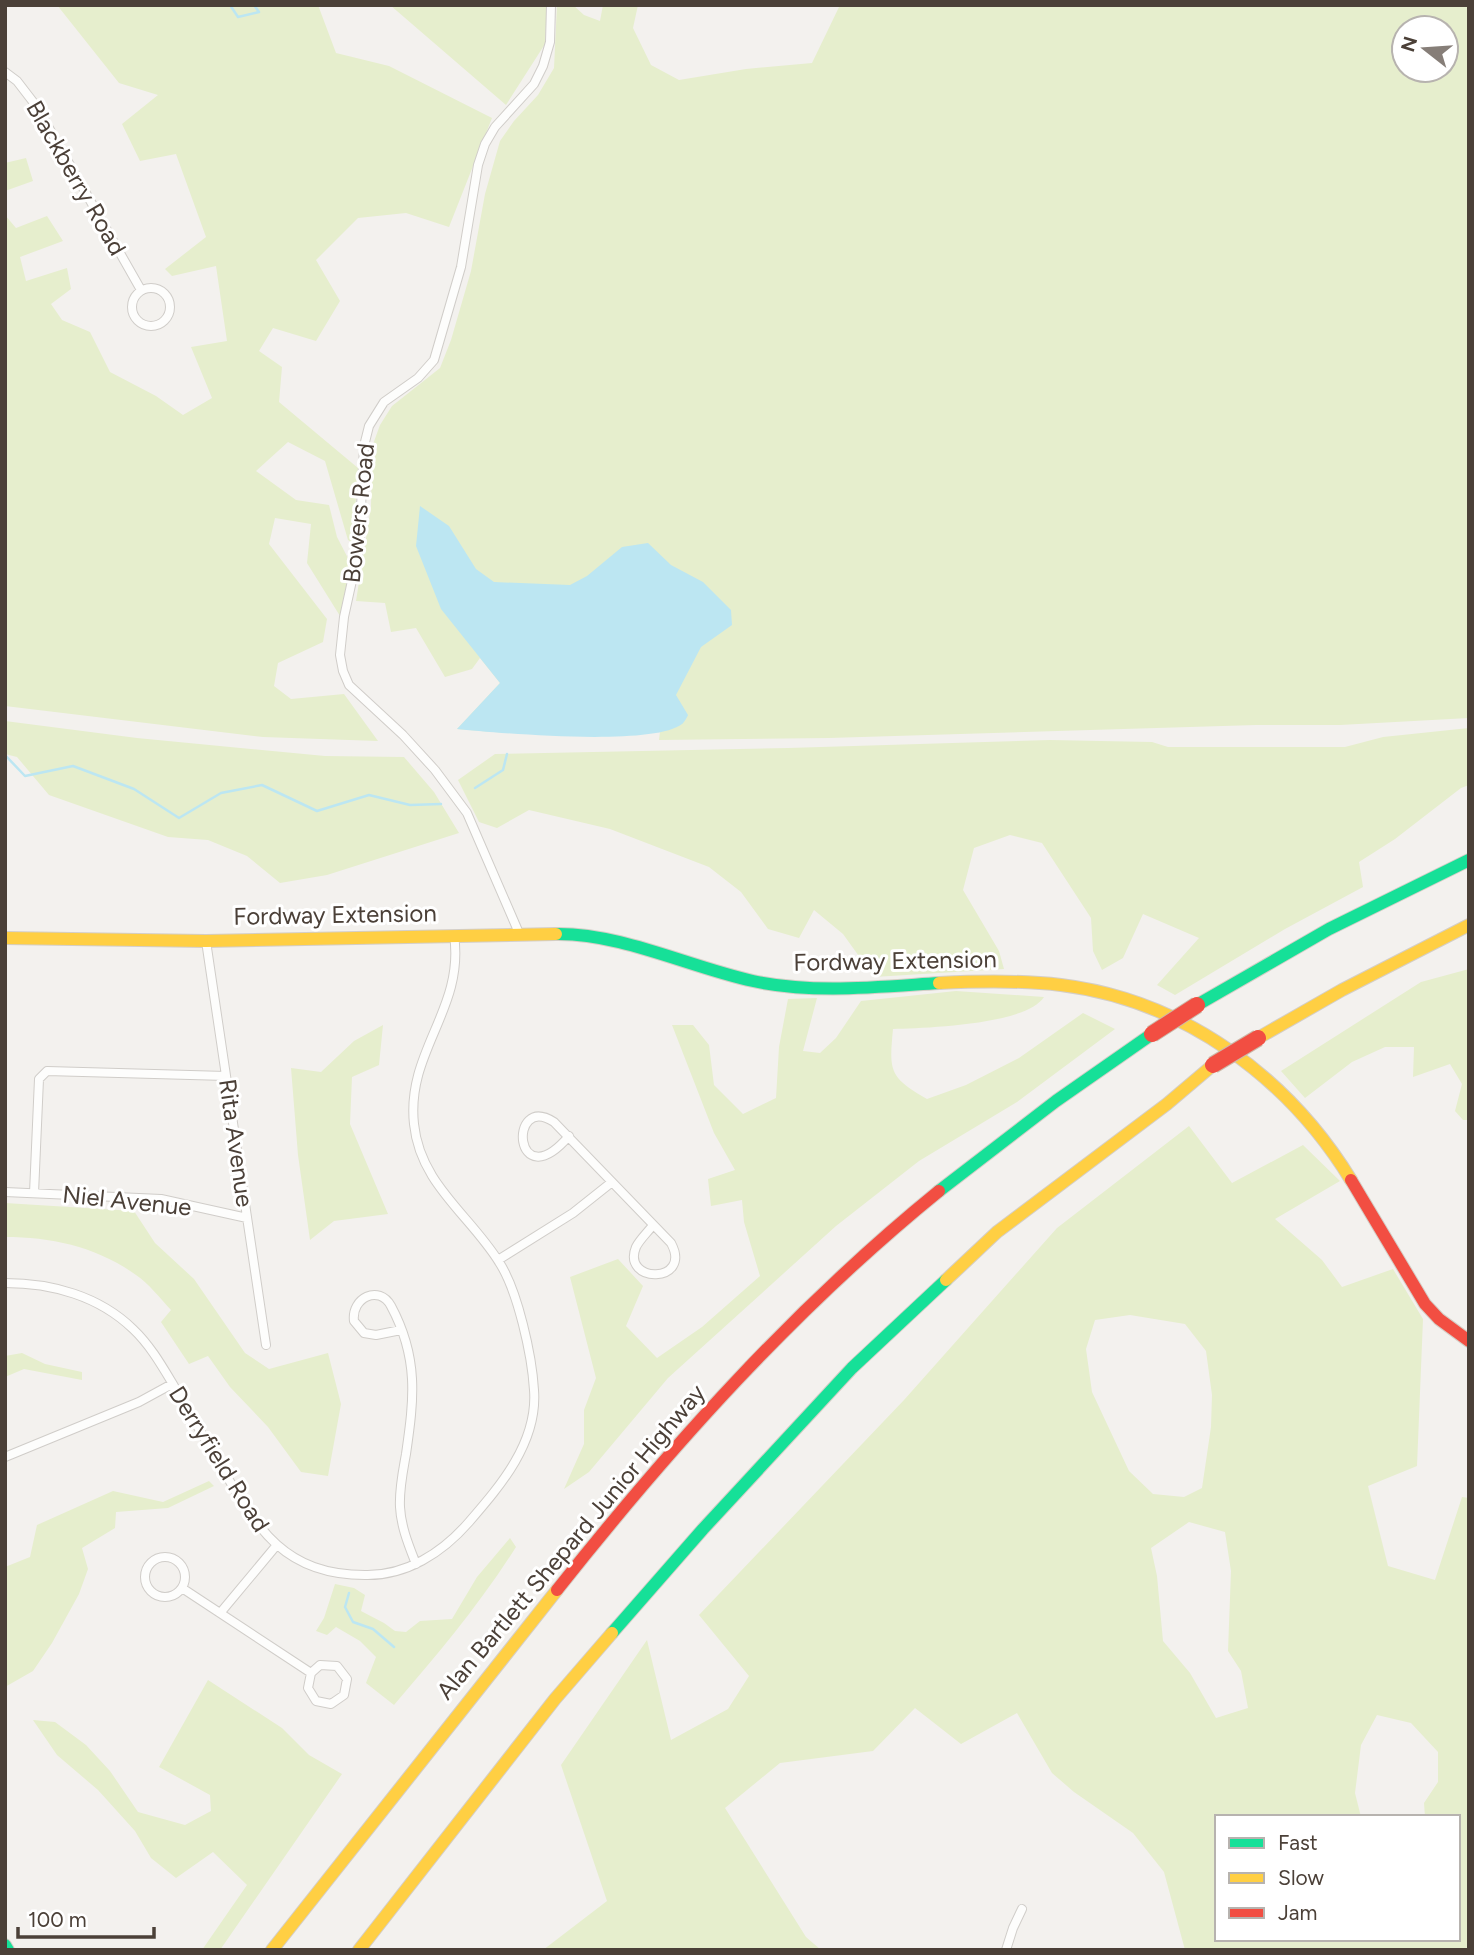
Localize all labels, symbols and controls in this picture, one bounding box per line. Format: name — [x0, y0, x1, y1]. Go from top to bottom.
north arrow — [1390, 14, 1460, 84]
text: N — [1396, 34, 1422, 55]
street label: Blackberry Road — [20, 95, 132, 260]
street label: Bowers Road — [337, 442, 380, 584]
street label: Fordway Extension — [233, 898, 437, 931]
street label: Fordway Extension — [793, 944, 997, 977]
street label: Rita Avenue — [213, 1077, 260, 1209]
street label: Niel Avenue — [61, 1179, 193, 1222]
street label: Alan Bartlett Shepard Junior Highway — [430, 1378, 711, 1705]
street label: Derryfield Road — [163, 1380, 276, 1537]
legend — [1215, 1815, 1460, 1941]
text: Fast — [1278, 1830, 1318, 1855]
text: Slow — [1278, 1865, 1324, 1890]
scale bar — [18, 1896, 154, 1940]
text: Jam — [1278, 1900, 1317, 1925]
text: 100 m — [28, 1907, 87, 1932]

